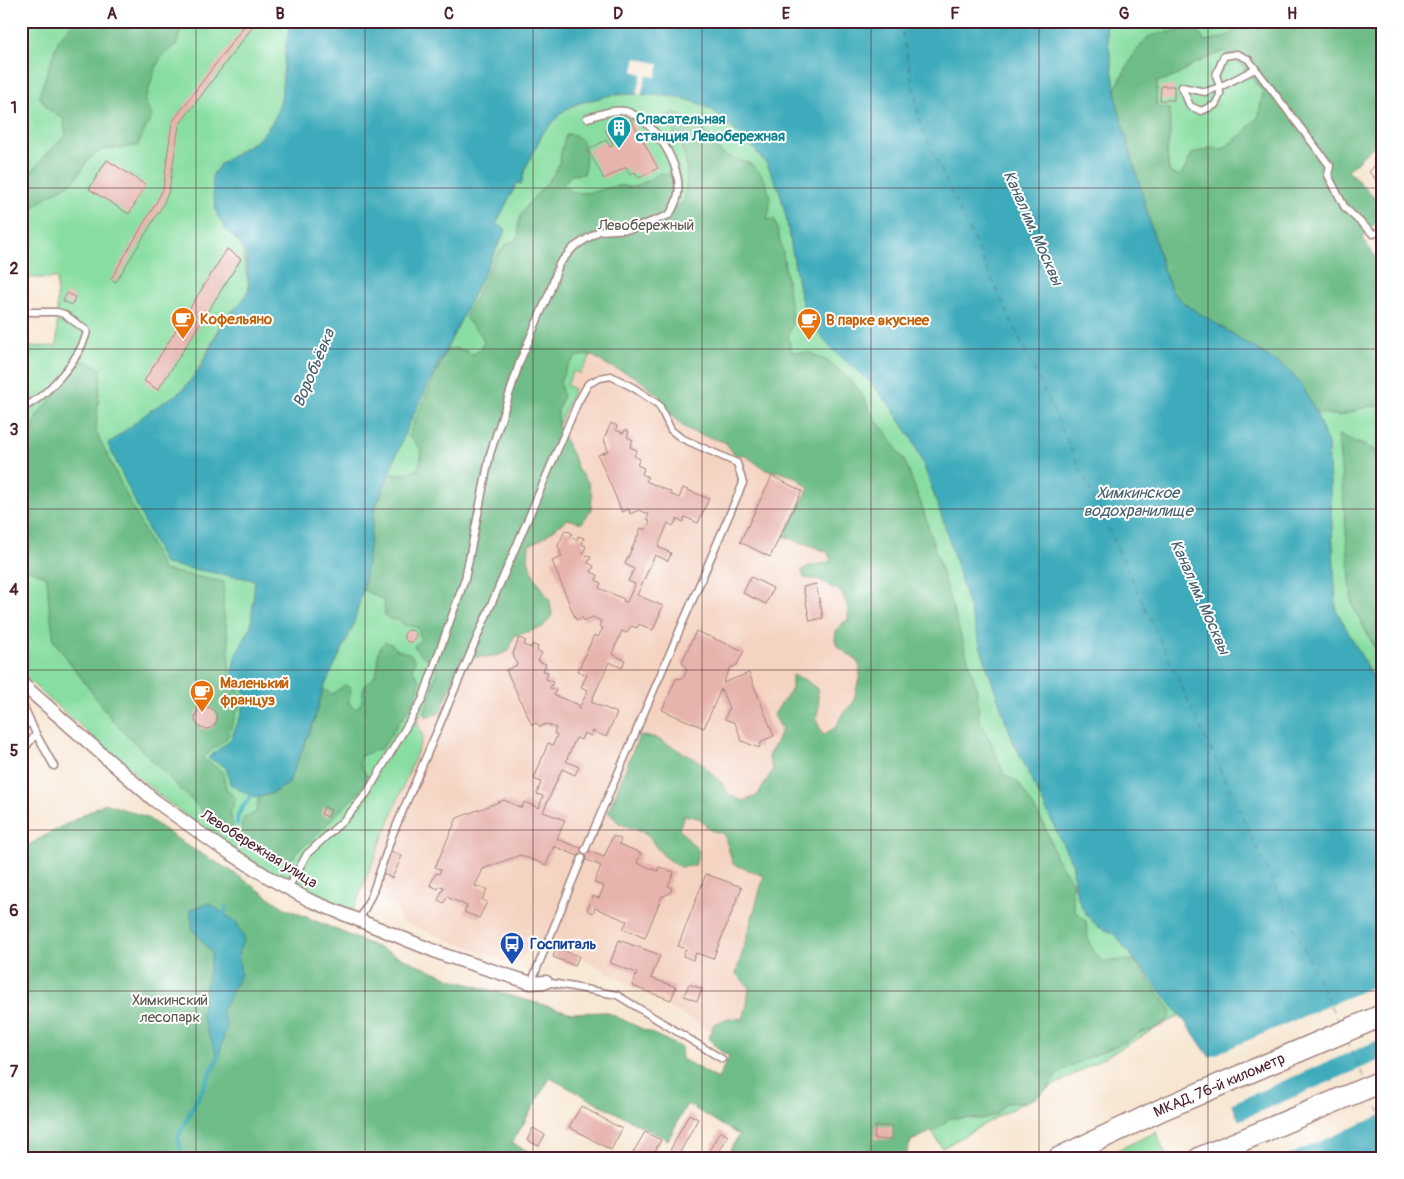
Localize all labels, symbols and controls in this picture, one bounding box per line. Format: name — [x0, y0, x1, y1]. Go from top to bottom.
text: A — [107, 4, 118, 24]
text: B — [275, 4, 285, 24]
text: C — [444, 4, 454, 24]
text: D — [613, 4, 623, 24]
text: E — [782, 4, 791, 24]
text: F — [950, 4, 960, 24]
text: G — [1119, 4, 1130, 24]
text: H — [1287, 4, 1297, 24]
text: 1 — [11, 98, 17, 118]
place label: Спасательная станция Левобережная — [635, 110, 785, 146]
building icon: Спасательная станция Левобережная — [606, 115, 632, 149]
water label: Канал им. Москвы — [999, 168, 1068, 290]
park label: Левобережный — [597, 216, 694, 235]
text: 2 — [10, 259, 19, 279]
cafe icon: Кофельяно — [170, 306, 196, 340]
cafe icon: В парке вкуснее — [796, 307, 822, 341]
place label: Кофельяно — [200, 310, 272, 329]
place label: В парке вкуснее — [826, 311, 930, 330]
water label: Воробьёвка — [289, 325, 340, 410]
text: 3 — [10, 420, 19, 440]
water label: Химкинское водохранилище — [1083, 483, 1195, 521]
water label: Канал им. Москвы — [1166, 537, 1235, 659]
text: 4 — [9, 580, 19, 600]
place label: Маленький француз — [220, 674, 289, 710]
cafe icon: Маленький француз — [189, 679, 215, 713]
text: 5 — [10, 741, 19, 761]
street label: Левобережная улица — [196, 805, 321, 893]
text: 6 — [9, 901, 19, 921]
bus stop icon: Госпиталь — [499, 931, 525, 965]
place label: Госпиталь — [530, 935, 597, 954]
park label: Химкинский лесопарк — [132, 991, 208, 1027]
street label: МКАД, 76-й километр — [1150, 1049, 1288, 1122]
text: 7 — [10, 1062, 19, 1082]

